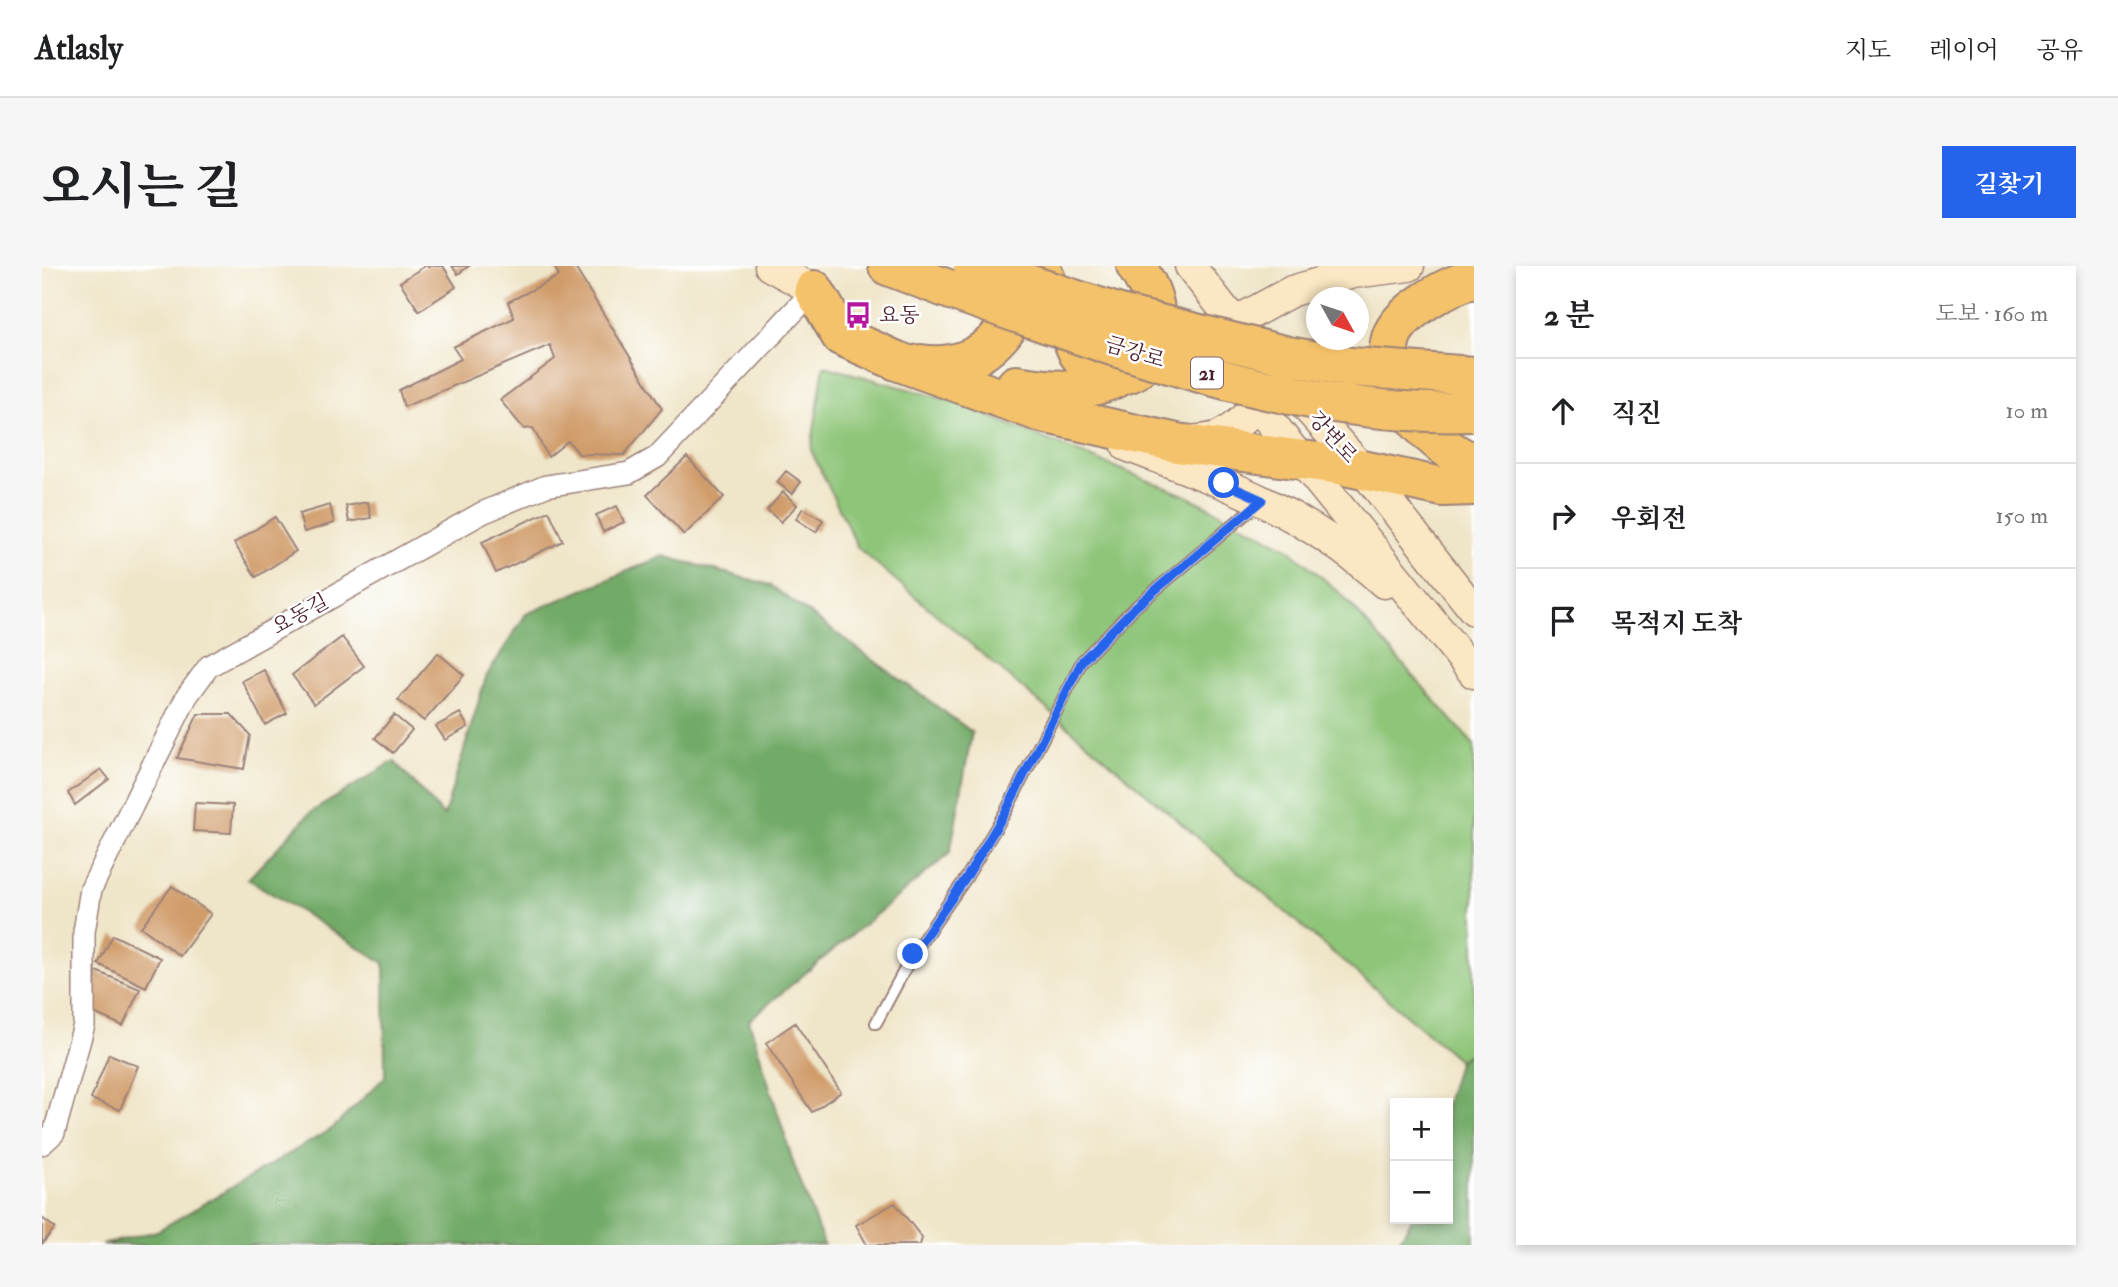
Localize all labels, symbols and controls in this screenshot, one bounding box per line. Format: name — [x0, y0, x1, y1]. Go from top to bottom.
text: Atlasly — [35, 28, 123, 69]
text: 지도 — [1845, 35, 1891, 66]
text: 레이어 — [1929, 35, 1999, 66]
text: 공유 — [2037, 35, 2083, 66]
button: 길찾기 — [1942, 146, 2076, 218]
text: 오시는 길 — [42, 157, 242, 218]
north arrow — [1306, 287, 1369, 350]
text: 2 분 — [1544, 297, 1595, 334]
text: 도보 · 160 m — [1935, 299, 2048, 328]
bus stop icon: 요동 — [843, 300, 873, 330]
place label: 요동 — [879, 302, 920, 329]
street label: 금강로 — [1102, 331, 1168, 374]
road number: 21 — [1191, 358, 1223, 388]
icon: ahead — [1544, 392, 1582, 430]
text: 10 m — [2005, 396, 2048, 425]
text: 직진 — [1611, 398, 1661, 430]
street label: 강변로 — [1302, 406, 1363, 469]
route start — [1208, 467, 1239, 498]
icon: right — [1544, 497, 1582, 535]
text: 150 m — [1995, 501, 2048, 530]
text: 우회전 — [1611, 503, 1686, 535]
street label: 요동길 — [267, 588, 333, 641]
icon: arrive — [1544, 602, 1582, 640]
text: 목적지 도착 — [1611, 608, 1742, 640]
route end — [897, 938, 928, 969]
map controls — [1390, 1098, 1453, 1224]
button: + — [1390, 1098, 1453, 1161]
button: − — [1390, 1161, 1453, 1224]

